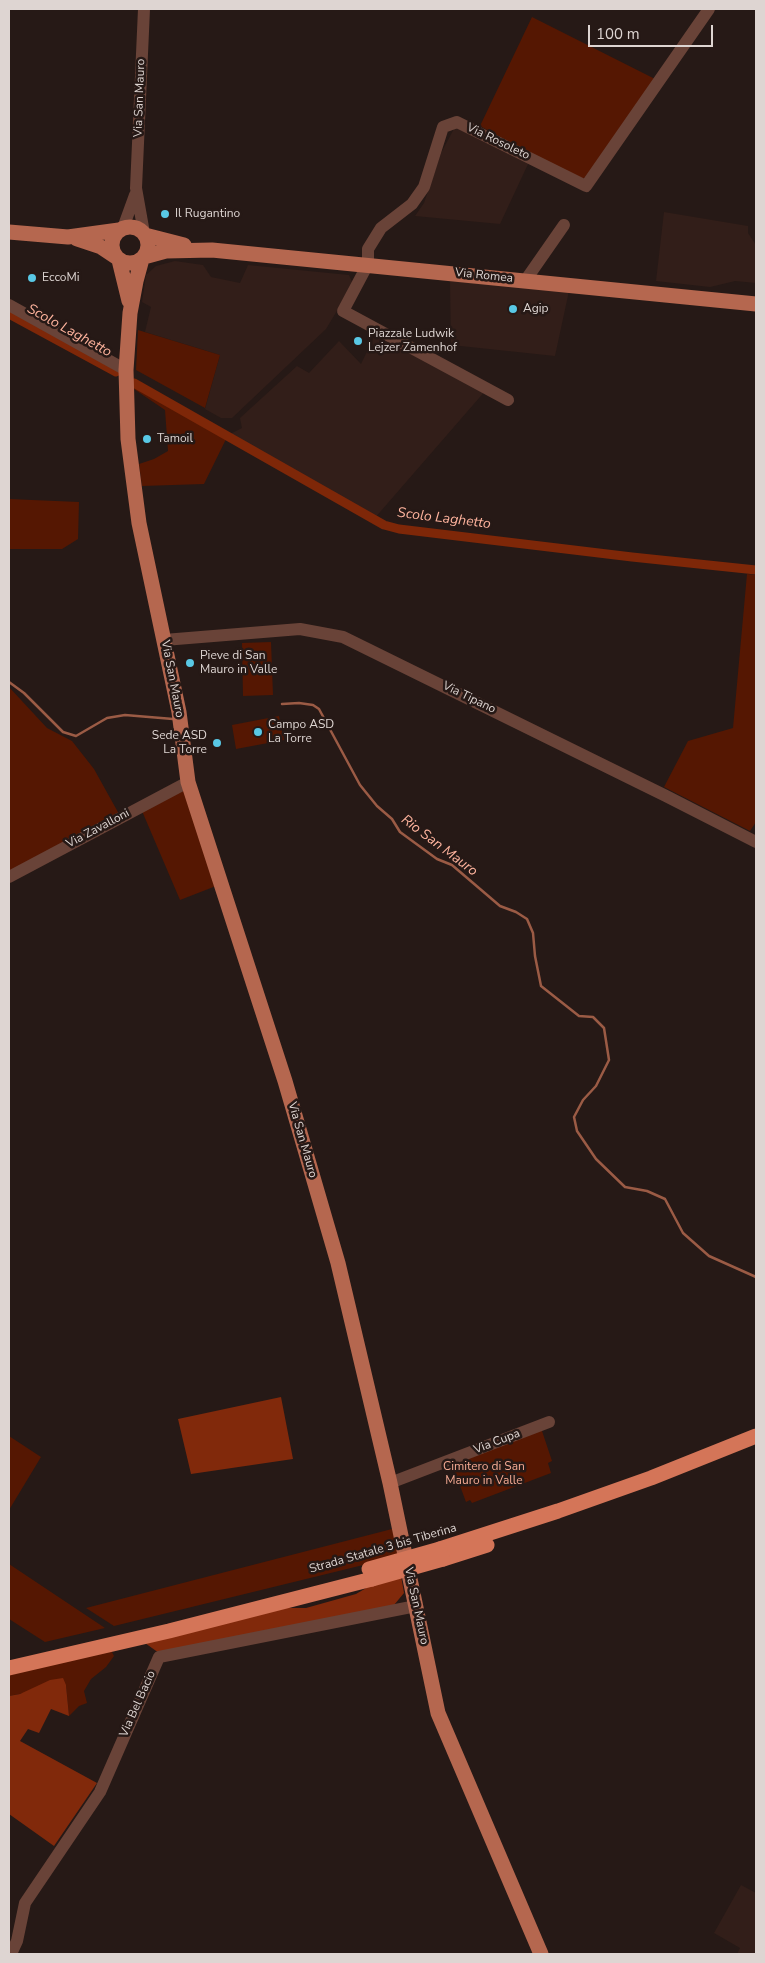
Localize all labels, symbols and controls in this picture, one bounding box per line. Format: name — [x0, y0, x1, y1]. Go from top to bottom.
scale bar — [590, 15, 715, 47]
text: 100 m — [596, 24, 640, 44]
street label: Via San Mauro — [131, 59, 149, 137]
street label: Via Rosoleto — [464, 121, 532, 163]
place label: Il Rugantino — [175, 207, 240, 221]
marker: Il Rugantino — [159, 208, 171, 220]
street label: Via Romea — [454, 266, 514, 286]
place label: EccoMi — [42, 271, 80, 285]
marker: EccoMi — [26, 272, 38, 284]
water label: Scolo Laghetto — [24, 301, 114, 361]
place label: Agip — [523, 302, 548, 316]
marker: Agip — [507, 303, 519, 315]
place label: Piazzale Ludwik Lejzer Zamenhof — [368, 327, 457, 355]
marker: Piazzale Ludwik Lejzer Zamenhof — [352, 335, 364, 347]
place label: Tamoil — [157, 432, 193, 446]
marker: Tamoil — [141, 433, 153, 445]
water label: Scolo Laghetto — [396, 505, 492, 533]
street label: Via San Mauro — [157, 639, 187, 719]
place label: Pieve di San Mauro in Valle — [200, 649, 277, 677]
marker: Pieve di San Mauro in Valle — [184, 657, 196, 669]
street label: Via Tipano — [440, 679, 498, 717]
place label: Campo ASD La Torre — [268, 718, 334, 746]
marker: Campo ASD La Torre — [252, 726, 264, 738]
place label: Sede ASD La Torre — [152, 729, 207, 757]
marker: Sede ASD La Torre — [211, 737, 223, 749]
street label: Via Zavalloni — [64, 806, 132, 852]
water label: Rio San Mauro — [397, 812, 481, 880]
street label: Via San Mauro — [284, 1100, 320, 1180]
street label: Via Cupa — [472, 1427, 522, 1457]
park label: Cimitero di San Mauro in Valle — [443, 1460, 525, 1488]
street label: Strada Statale 3 bis Tiberina — [308, 1521, 458, 1577]
street label: Via San Mauro — [401, 1566, 431, 1646]
street label: Via Bel Bacio — [117, 1669, 159, 1739]

